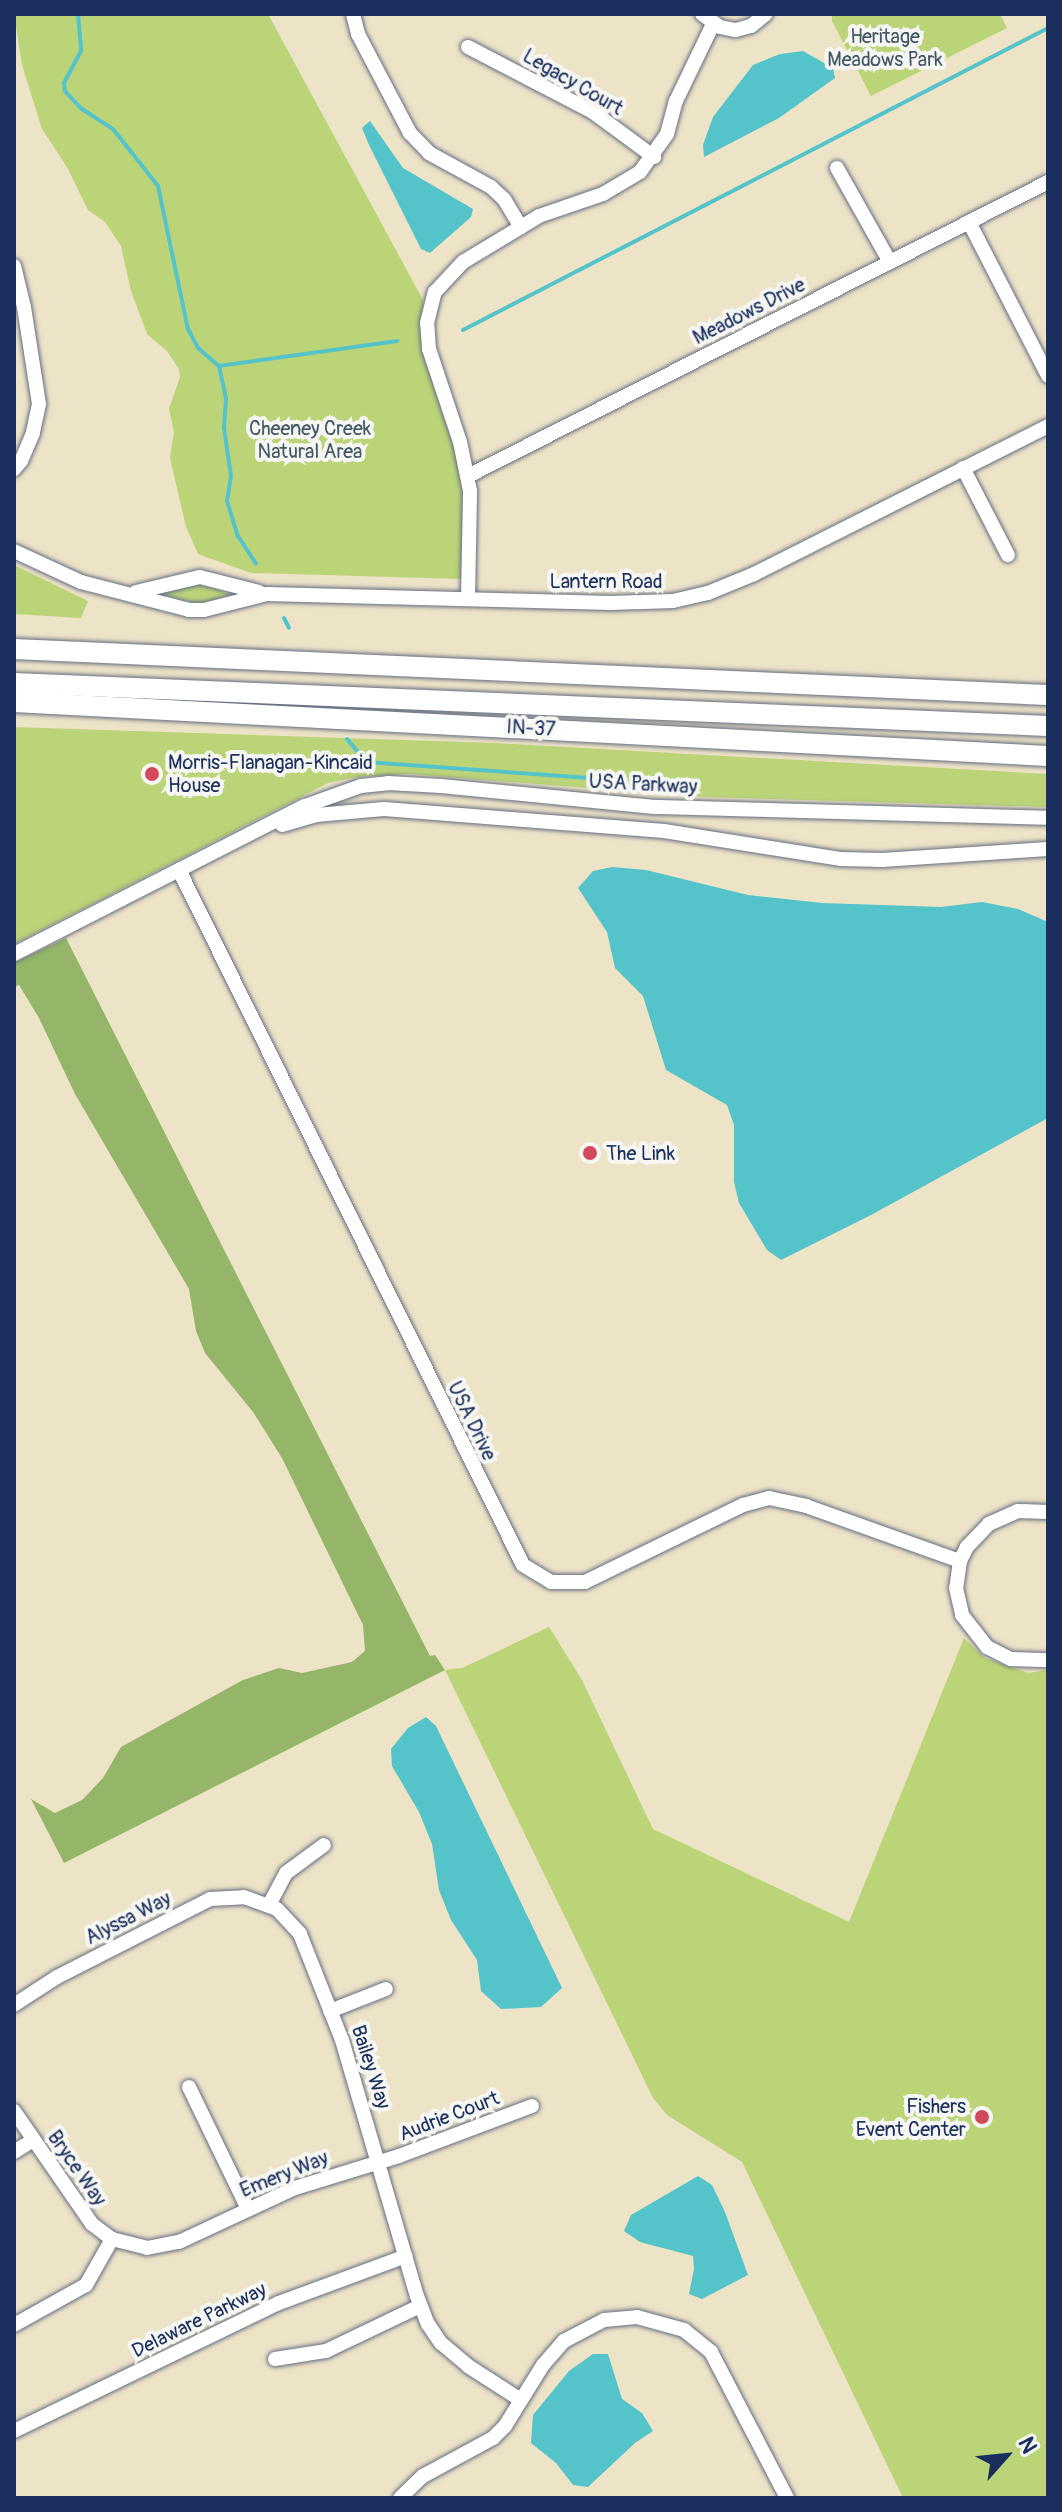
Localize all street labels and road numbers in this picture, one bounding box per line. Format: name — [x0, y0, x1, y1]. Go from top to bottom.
street label: Legacy Court — [519, 44, 627, 120]
street label: Meadows Drive — [689, 272, 809, 350]
street label: Lantern Road — [549, 569, 663, 593]
street label: IN-37 — [506, 715, 556, 741]
street label: USA Parkway — [588, 769, 698, 799]
street label: USA Drive — [443, 1378, 501, 1464]
street label: Alyssa Way — [81, 1886, 175, 1950]
street label: Bailey Way — [346, 2022, 396, 2112]
street label: Audrie Court — [396, 2086, 502, 2146]
street label: Bryce Way — [42, 2126, 112, 2210]
street label: Emery Way — [236, 2145, 332, 2203]
street label: Delaware Parkway — [128, 2277, 270, 2363]

